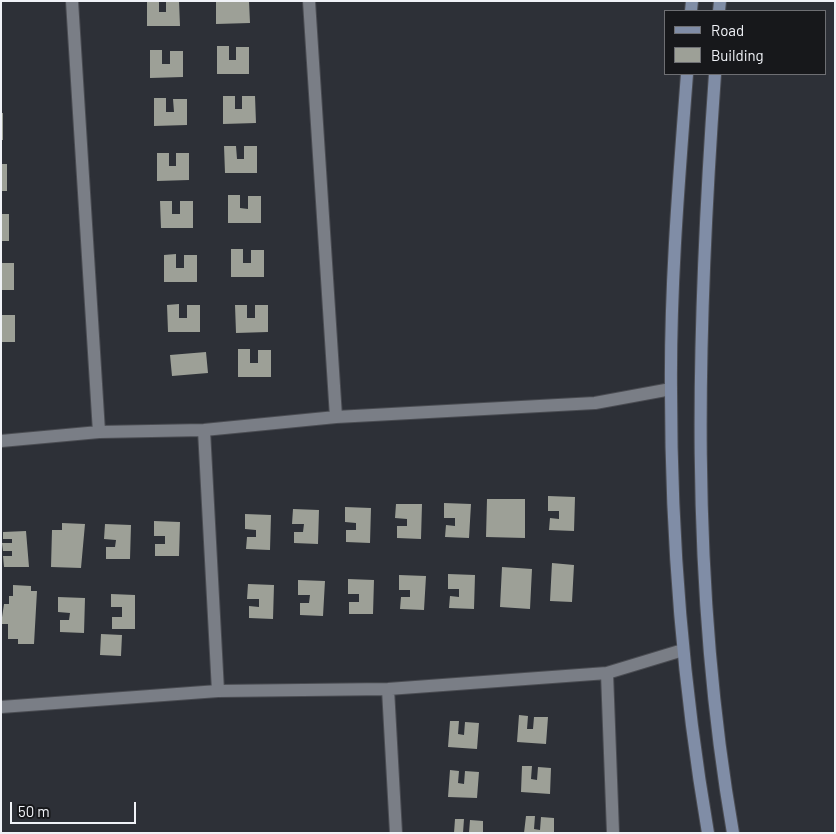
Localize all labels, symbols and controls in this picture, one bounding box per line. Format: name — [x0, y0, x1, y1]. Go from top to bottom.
legend — [664, 10, 826, 75]
text: Road — [711, 21, 744, 39]
text: Building — [711, 46, 764, 64]
scale bar — [12, 792, 139, 824]
text: 50 m — [18, 802, 50, 820]

